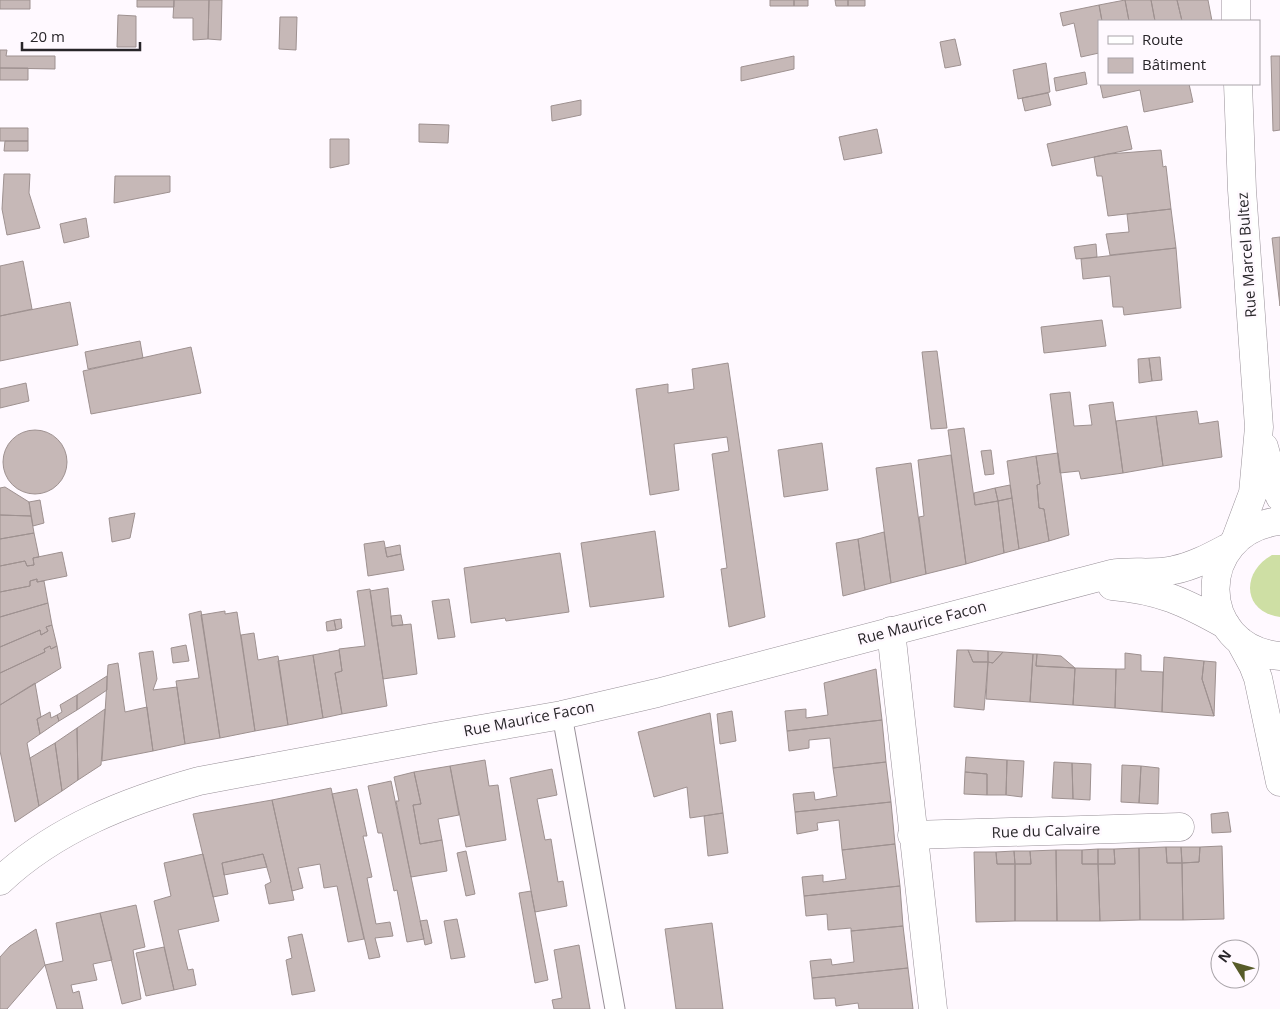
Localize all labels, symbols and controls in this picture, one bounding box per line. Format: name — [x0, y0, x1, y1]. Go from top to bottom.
scale bar — [22, 20, 140, 52]
legend — [1098, 20, 1260, 85]
text: 20 m — [30, 26, 65, 46]
text: Route — [1142, 29, 1183, 49]
text: Bâtiment — [1142, 54, 1206, 74]
street label: Rue Marcel Bultez — [1232, 192, 1260, 318]
street label: Rue Maurice Facon — [855, 595, 988, 649]
street label: Rue Maurice Facon — [462, 696, 596, 740]
street label: Rue du Calvaire — [991, 818, 1101, 842]
north arrow — [1210, 939, 1260, 989]
text: N — [1213, 946, 1235, 966]

